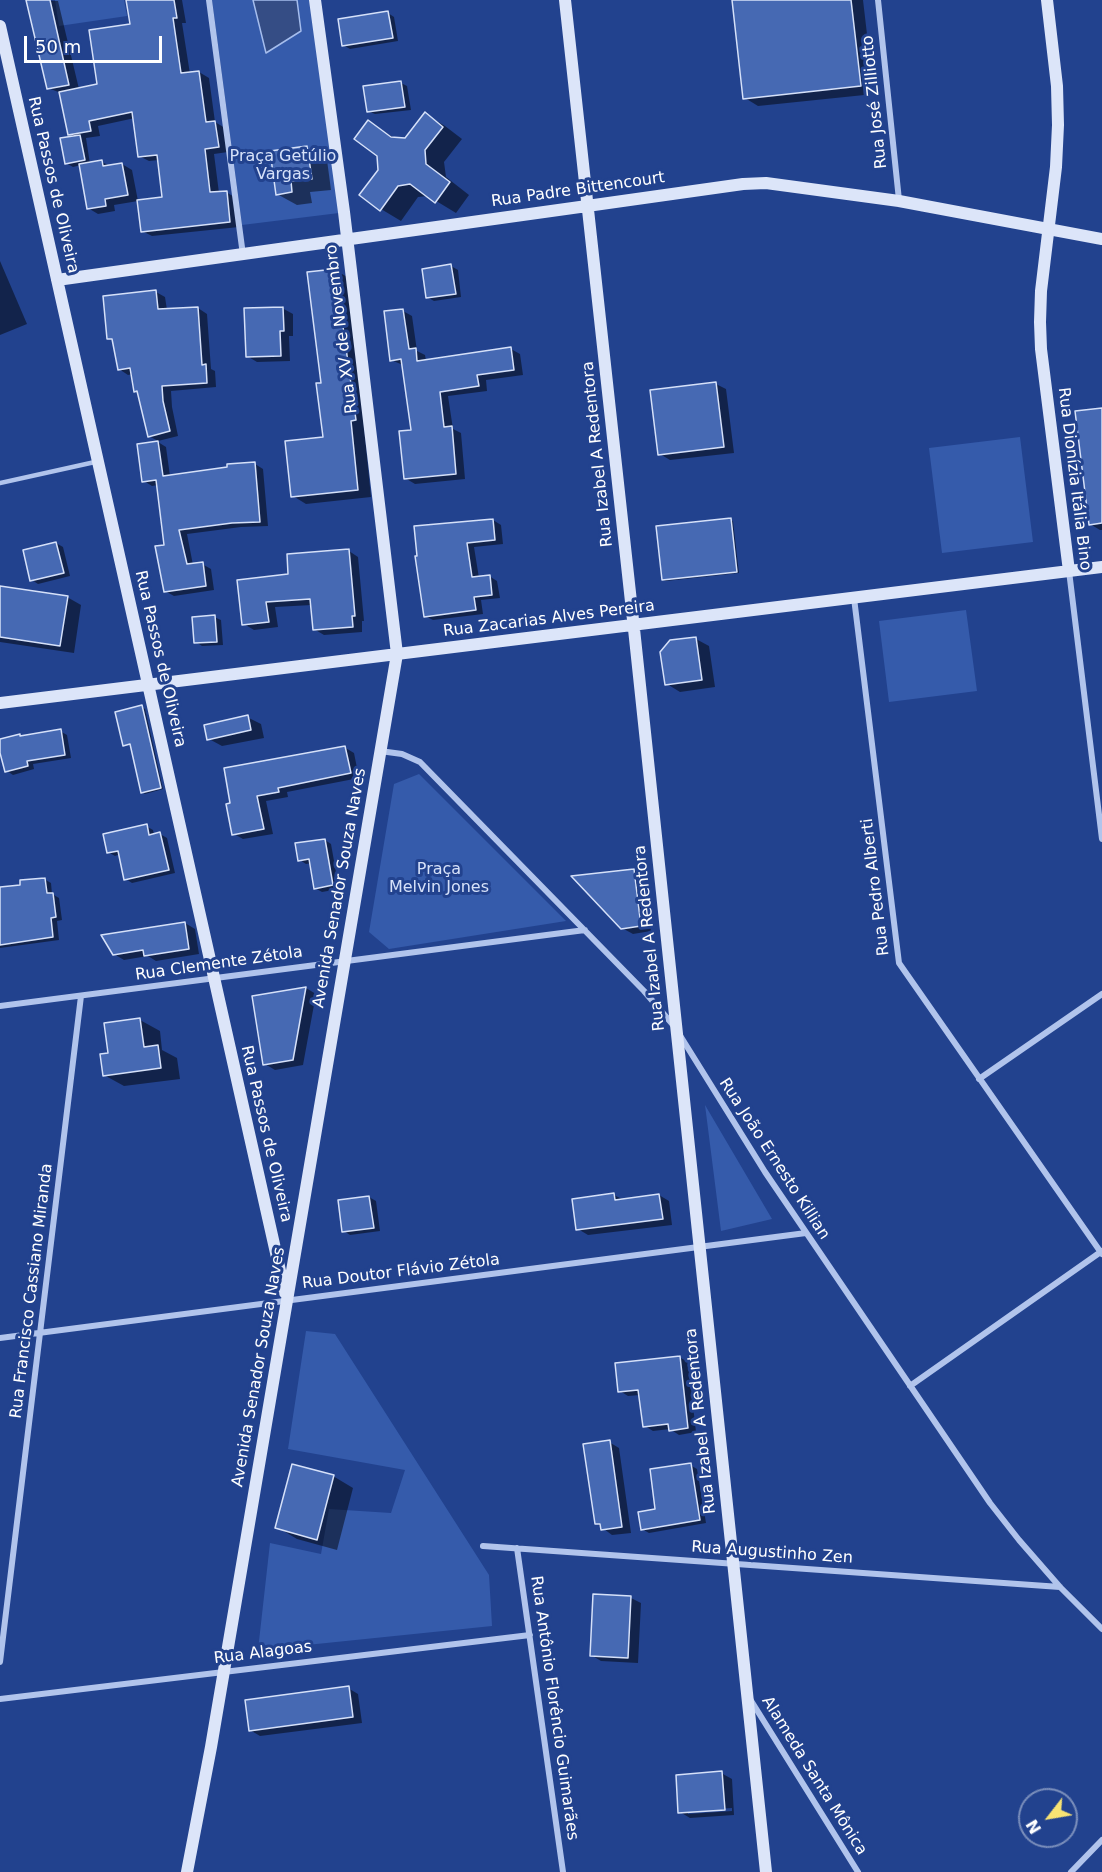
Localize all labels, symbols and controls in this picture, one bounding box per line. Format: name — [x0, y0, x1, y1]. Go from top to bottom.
scale bar — [27, 24, 165, 62]
street label: Rua José Zilliotto — [858, 34, 892, 170]
text: 50 m — [35, 36, 81, 57]
street label: Rua Passos de Oliveira — [23, 95, 83, 275]
park label: Praça Getúlio Vargas — [230, 147, 336, 185]
street label: Rua Padre Bittencourt — [490, 168, 666, 212]
street label: Rua XV de Novembro — [322, 243, 362, 415]
street label: Rua Izabel A Redentora — [579, 360, 617, 548]
street label: Rua Dionízia Itália Bino — [1053, 386, 1095, 572]
street label: Rua Passos de Oliveira — [130, 569, 190, 749]
street label: Rua Zacarias Alves Pereira — [442, 596, 656, 642]
street label: Avenida Senador Souza Naves — [309, 767, 371, 1009]
street label: Rua Pedro Alberti — [858, 817, 894, 957]
street label: Rua Izabel A Redentora — [631, 844, 669, 1032]
park label: Praça Melvin Jones — [389, 860, 489, 898]
street label: Rua Clemente Zétola — [134, 943, 304, 985]
street label: Rua Passos de Oliveira — [236, 1044, 296, 1224]
street label: Rua João Ernesto Killian — [715, 1075, 833, 1243]
street label: Rua Francisco Cassiano Miranda — [7, 1162, 57, 1420]
street label: Avenida Senador Souza Naves — [228, 1246, 290, 1488]
street label: Rua Doutor Flávio Zétola — [301, 1250, 501, 1294]
street label: Rua Izabel A Redentora — [682, 1327, 720, 1515]
street label: Rua Augustinho Zen — [691, 1538, 853, 1568]
street label: Rua Antônio Florêncio Guimarães — [526, 1575, 582, 1841]
street label: Rua Alagoas — [213, 1637, 313, 1669]
street label: Alameda Santa Mônica — [757, 1693, 871, 1859]
north arrow — [1018, 1788, 1078, 1848]
text: N — [1022, 1816, 1045, 1837]

